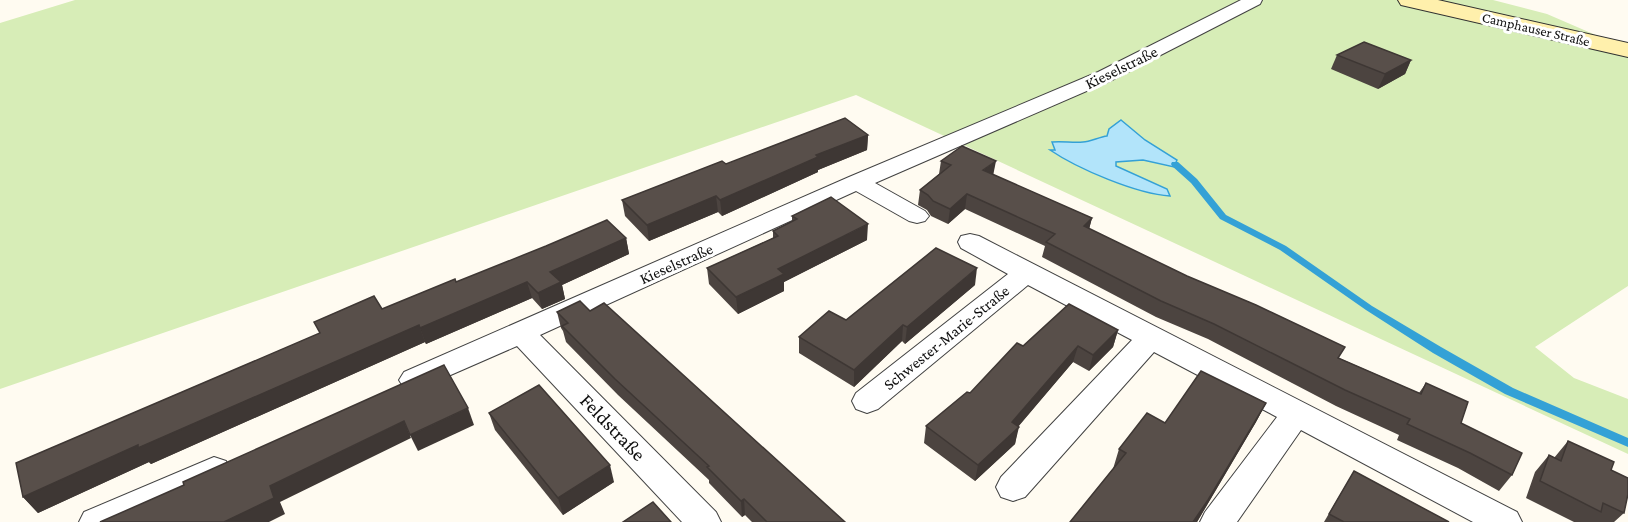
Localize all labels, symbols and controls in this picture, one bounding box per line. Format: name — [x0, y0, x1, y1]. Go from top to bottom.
street label: Camphauser Straße — [1480, 9, 1592, 49]
street label: Kieselstraße — [1082, 43, 1160, 92]
street label: Kieselstraße — [637, 240, 715, 287]
street label: Schwester-Marie-Straße — [880, 282, 1012, 393]
street label: Feldstraße — [576, 389, 650, 465]

